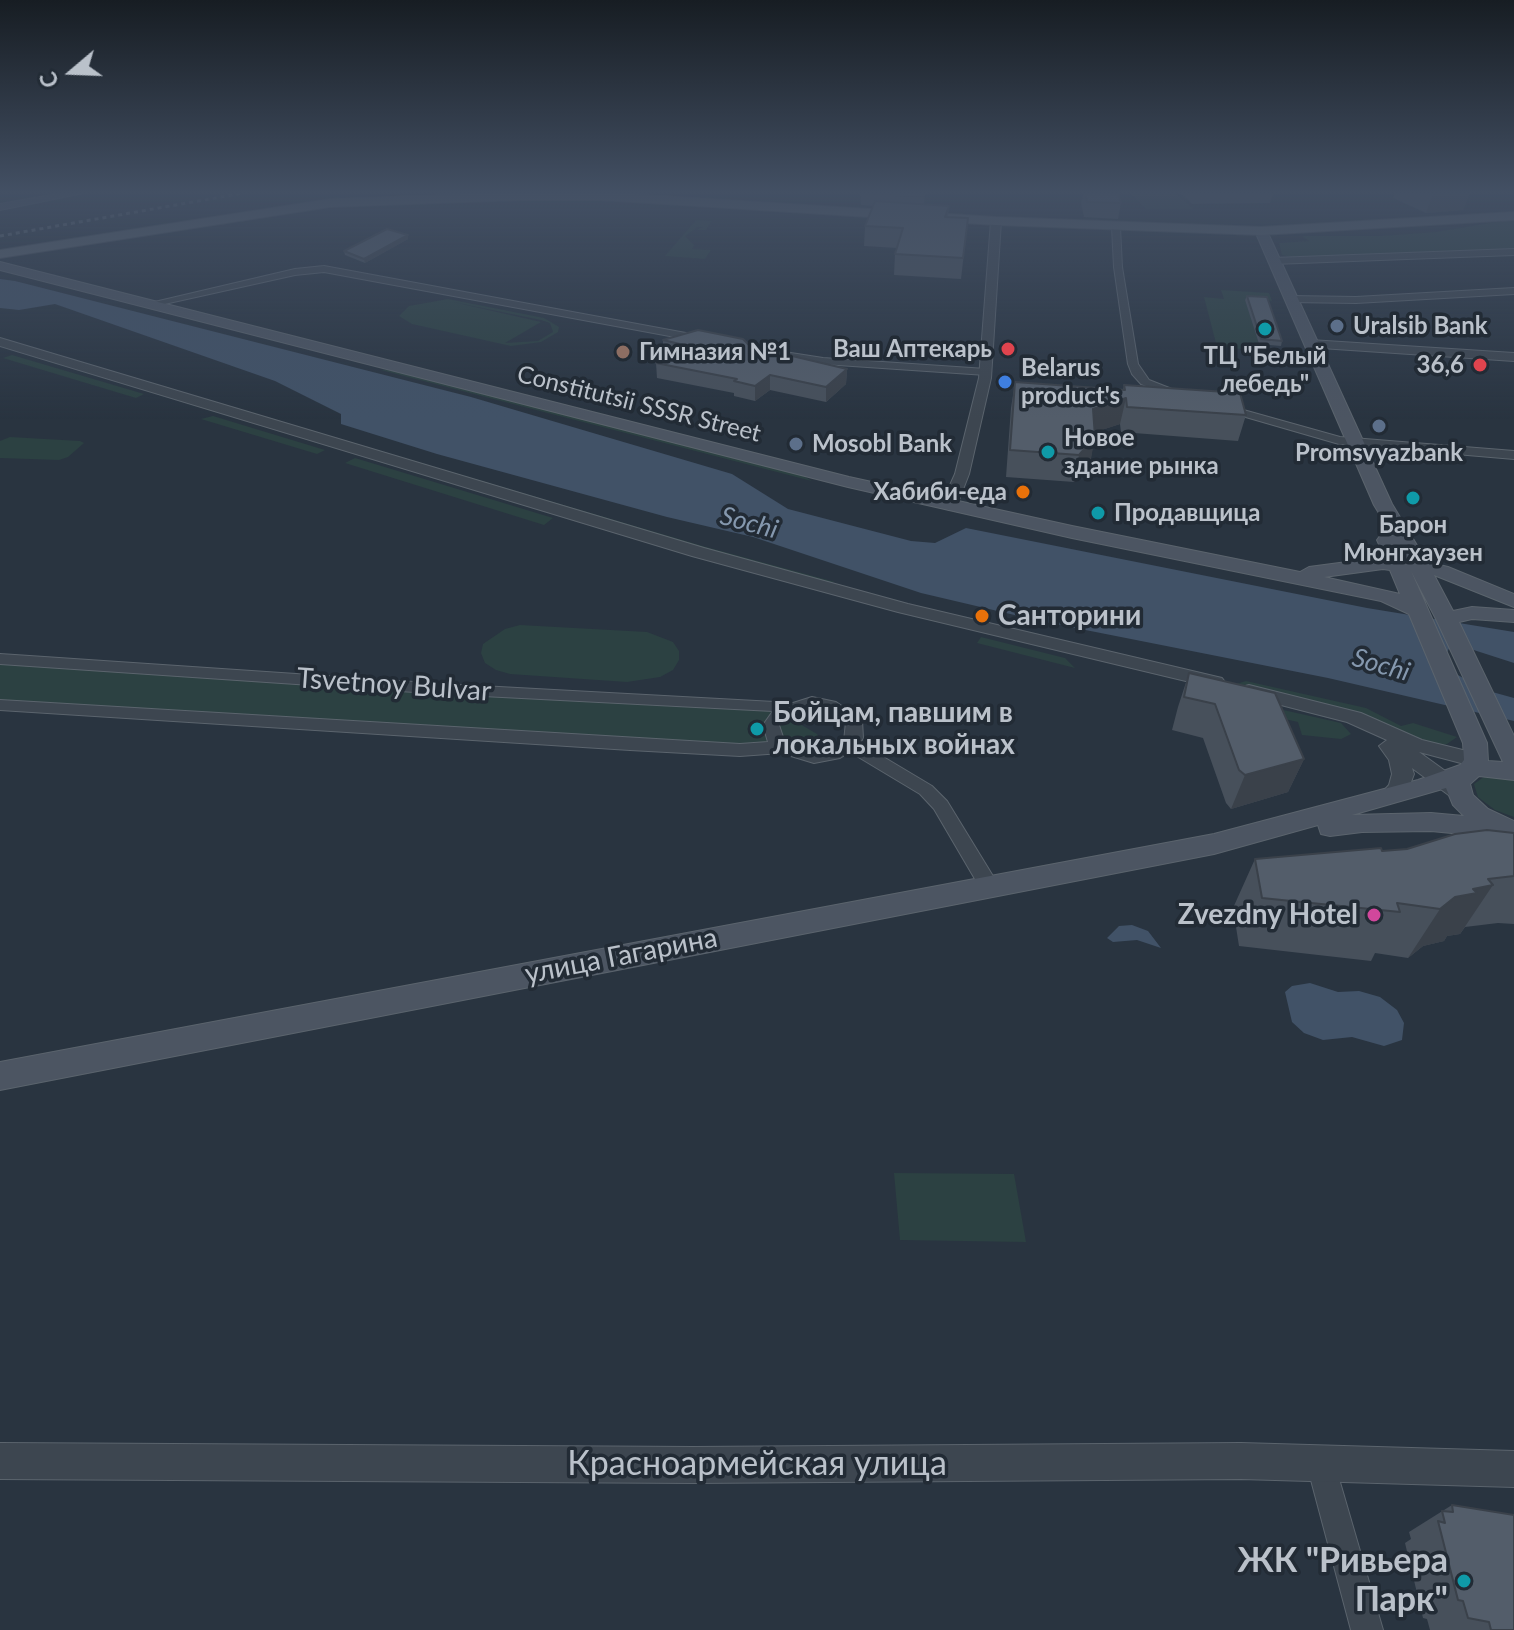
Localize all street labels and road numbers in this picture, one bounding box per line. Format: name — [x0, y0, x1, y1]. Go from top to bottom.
street label: Constitutsii SSSR Street — [514, 360, 764, 448]
street label: Tsvetnoy Bulvar — [296, 661, 492, 709]
street label: улица Гагарина — [522, 921, 720, 991]
street label: Красноармейская улица — [567, 1444, 947, 1484]

